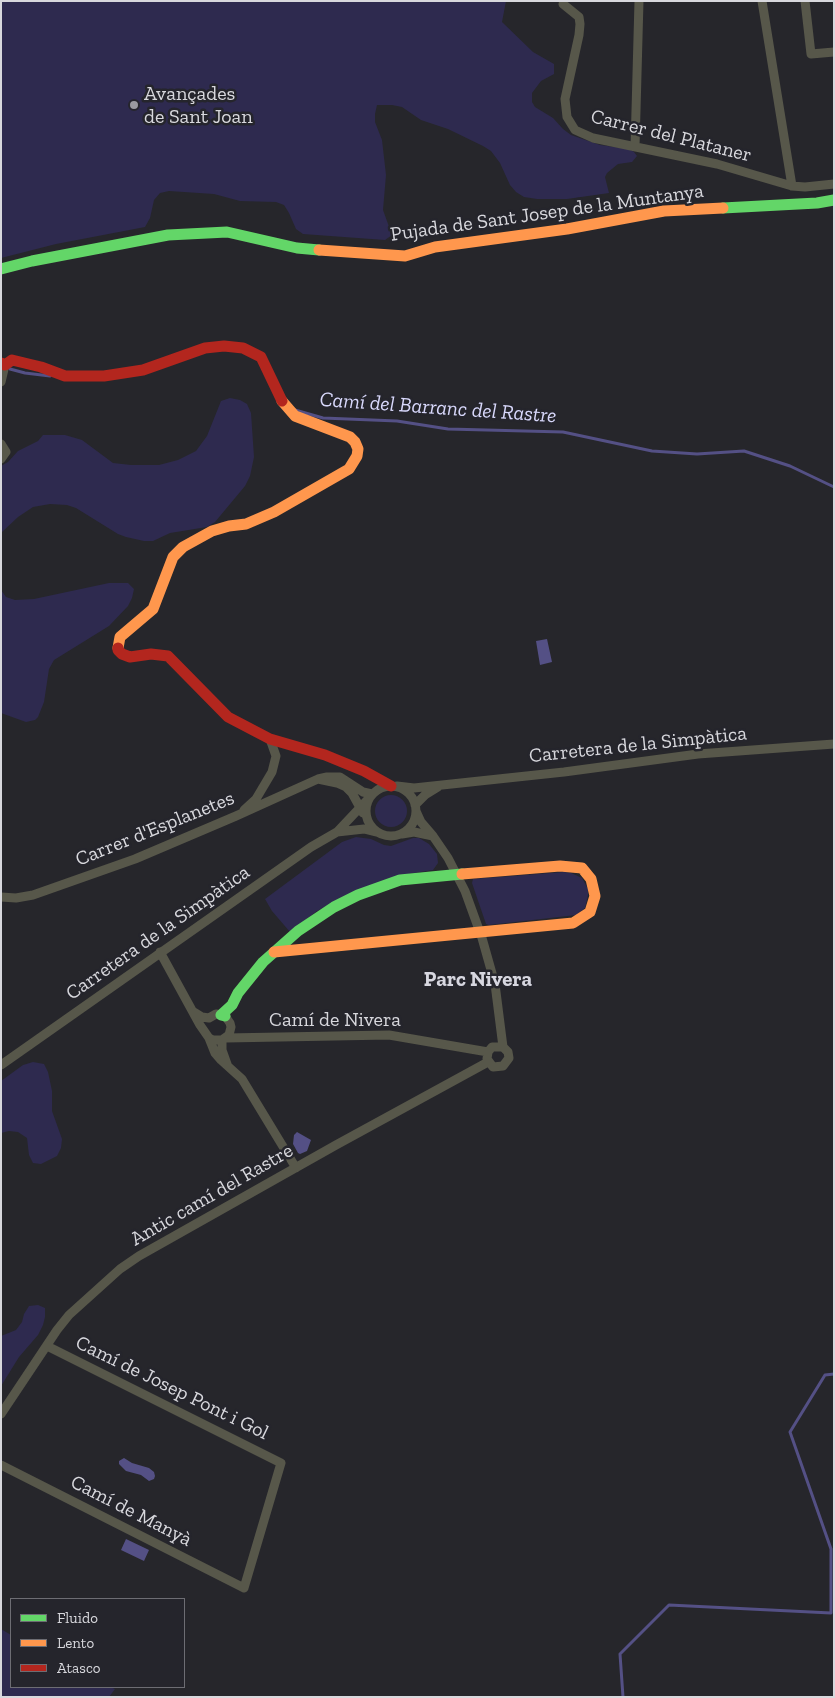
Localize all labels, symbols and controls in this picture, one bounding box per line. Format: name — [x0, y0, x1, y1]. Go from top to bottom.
place label: Avançades de Sant Joan — [144, 82, 253, 129]
marker: Avançades de Sant Joan — [128, 99, 140, 111]
street label: Carrer del Plataner — [588, 104, 754, 168]
street label: Pujada de Sant Josep de la Muntanya — [389, 179, 705, 247]
water label: Camí del Barranc del Rastre — [319, 387, 557, 429]
street label: Carretera de la Simpàtica — [528, 722, 748, 768]
street label: Carrer d'Esplanetes — [72, 786, 238, 872]
street label: Carretera de la Simpàtica — [62, 860, 254, 1006]
district label: Parc Nivera — [424, 967, 532, 993]
street label: Camí de Nivera — [269, 1008, 401, 1032]
street label: Antic camí del Rastre — [126, 1139, 298, 1251]
street label: Camí de Josep Pont i Gol — [72, 1331, 272, 1445]
street label: Camí de Manyà — [66, 1470, 196, 1552]
legend — [10, 1598, 185, 1688]
text: Fluido — [57, 1609, 98, 1627]
text: Lento — [57, 1634, 94, 1652]
text: Atasco — [57, 1659, 101, 1677]

